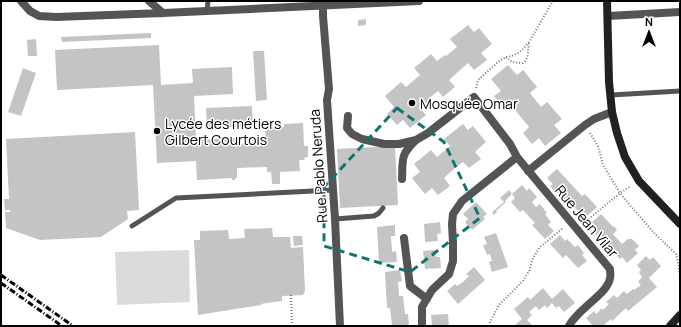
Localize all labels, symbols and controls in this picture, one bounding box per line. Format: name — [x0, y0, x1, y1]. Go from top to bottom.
north arrow — [629, 12, 669, 52]
text: N — [645, 14, 653, 29]
place label: Mosquée Omar — [420, 94, 518, 113]
marker: Mosquée Omar — [407, 98, 417, 108]
street label: Rue Pablo Neruda — [305, 109, 331, 223]
place label: Lycée des métiers Gilbert Courtois — [165, 114, 281, 149]
marker: Lycée des métiers Gilbert Courtois — [152, 126, 162, 136]
street label: Rue Jean Vilar — [551, 181, 623, 261]

